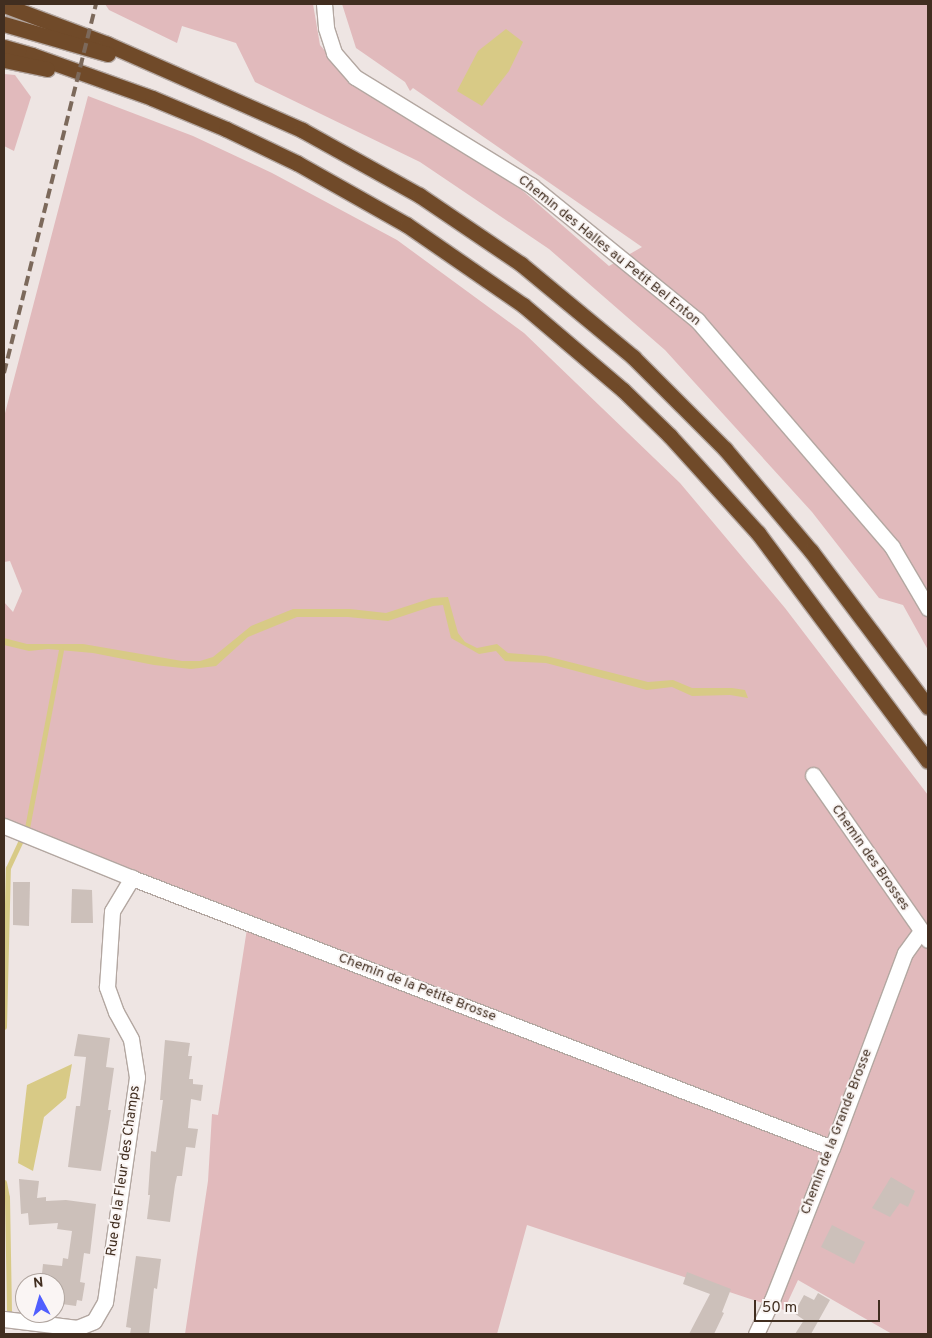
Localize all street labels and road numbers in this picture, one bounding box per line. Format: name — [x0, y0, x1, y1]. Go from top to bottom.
street label: Chemin des Halles au Petit Bel Enton — [514, 172, 704, 330]
street label: Chemin des Brosses — [827, 802, 913, 914]
street label: Chemin de la Petite Brosse — [336, 950, 498, 1026]
street label: Chemin de la Grande Brosse — [798, 1047, 876, 1217]
street label: Rue de la Fleur des Champs — [104, 1084, 144, 1258]

